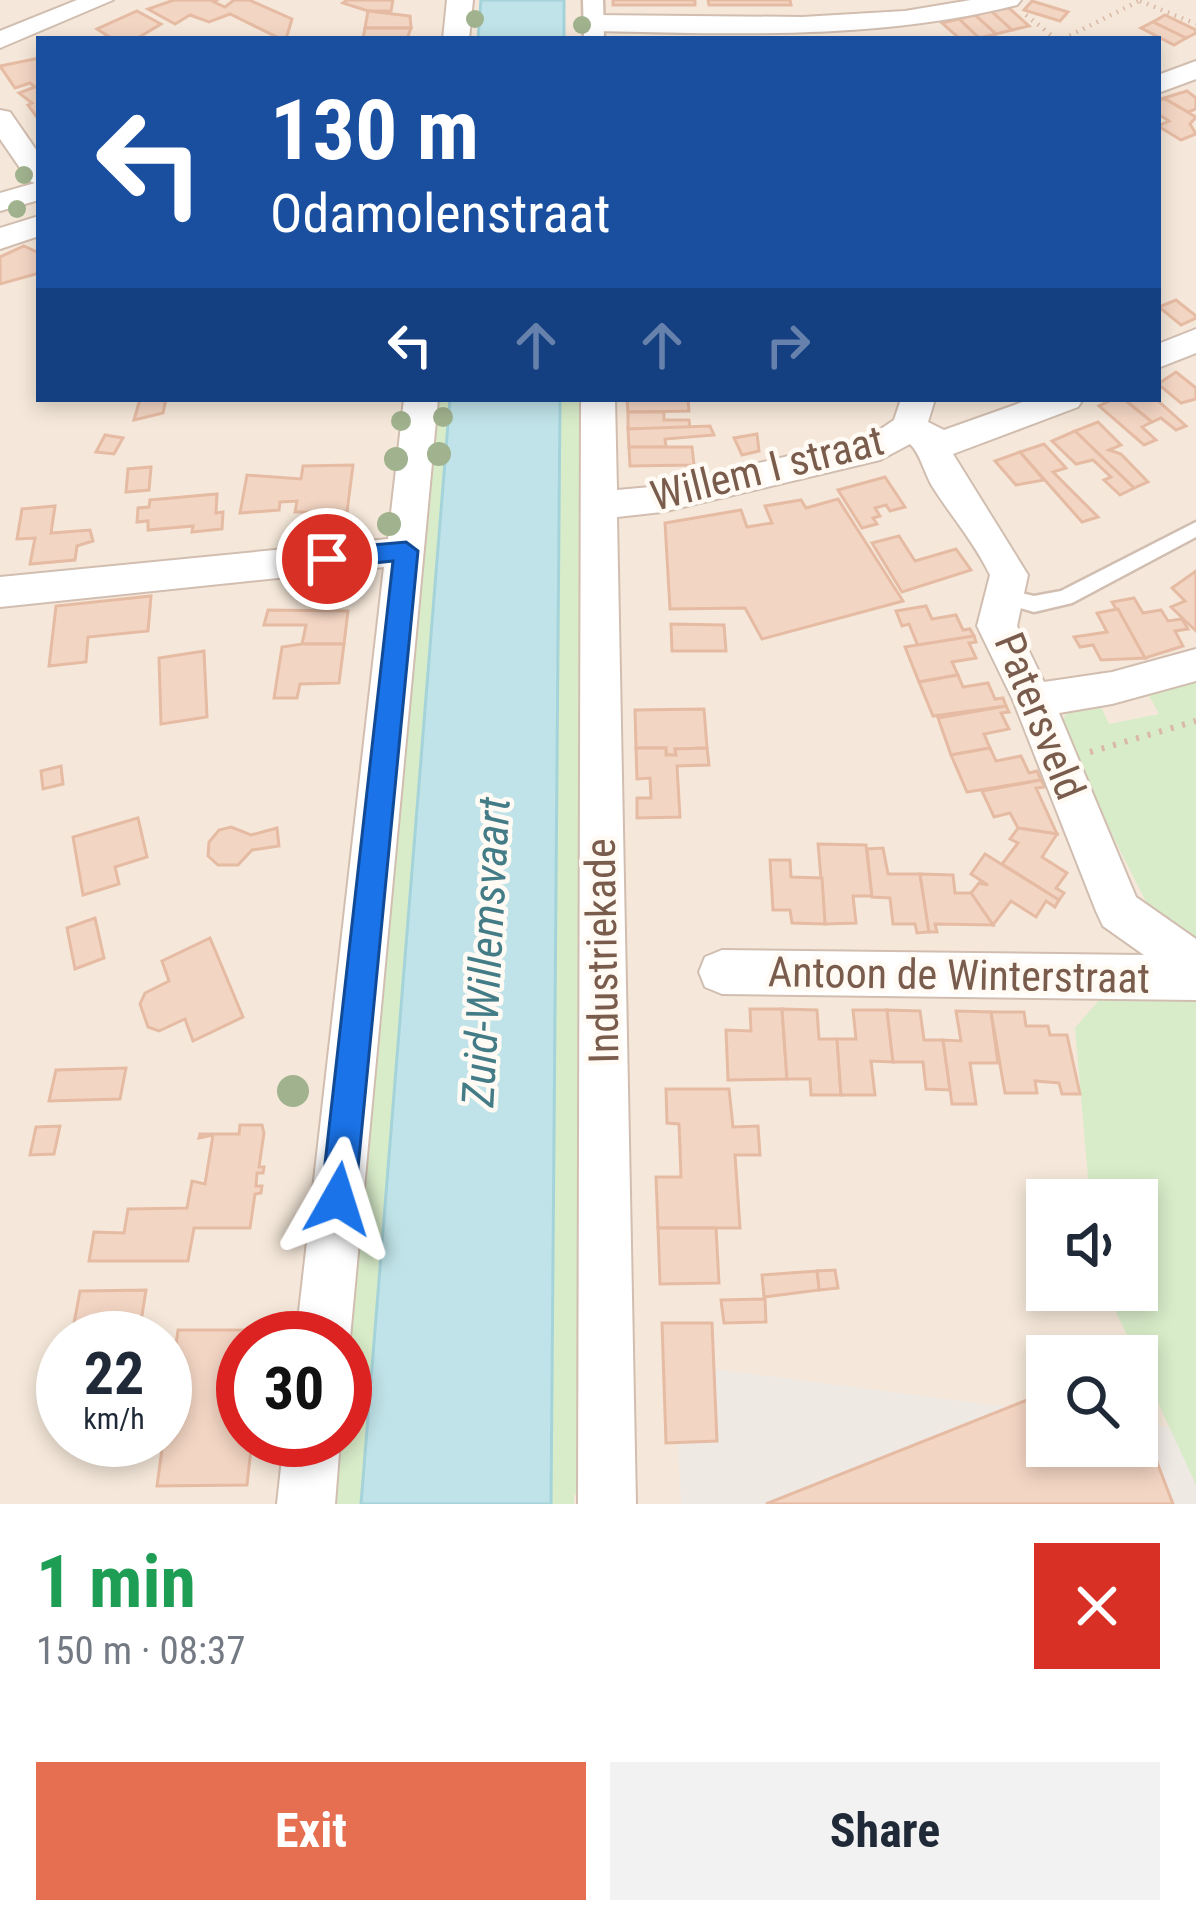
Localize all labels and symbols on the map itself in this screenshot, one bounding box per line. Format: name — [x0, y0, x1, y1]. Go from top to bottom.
street label: Willem I straat — [646, 415, 888, 521]
pin — [276, 508, 378, 610]
street label: Patersveld — [984, 626, 1096, 806]
water label: Zuid-Willemsvaart — [451, 795, 521, 1109]
street label: Industriekade — [576, 838, 628, 1064]
street label: Antoon de Winterstraat — [768, 947, 1150, 1003]
position arrow — [275, 1136, 401, 1262]
speed limit sign: 30 — [216, 1311, 372, 1467]

